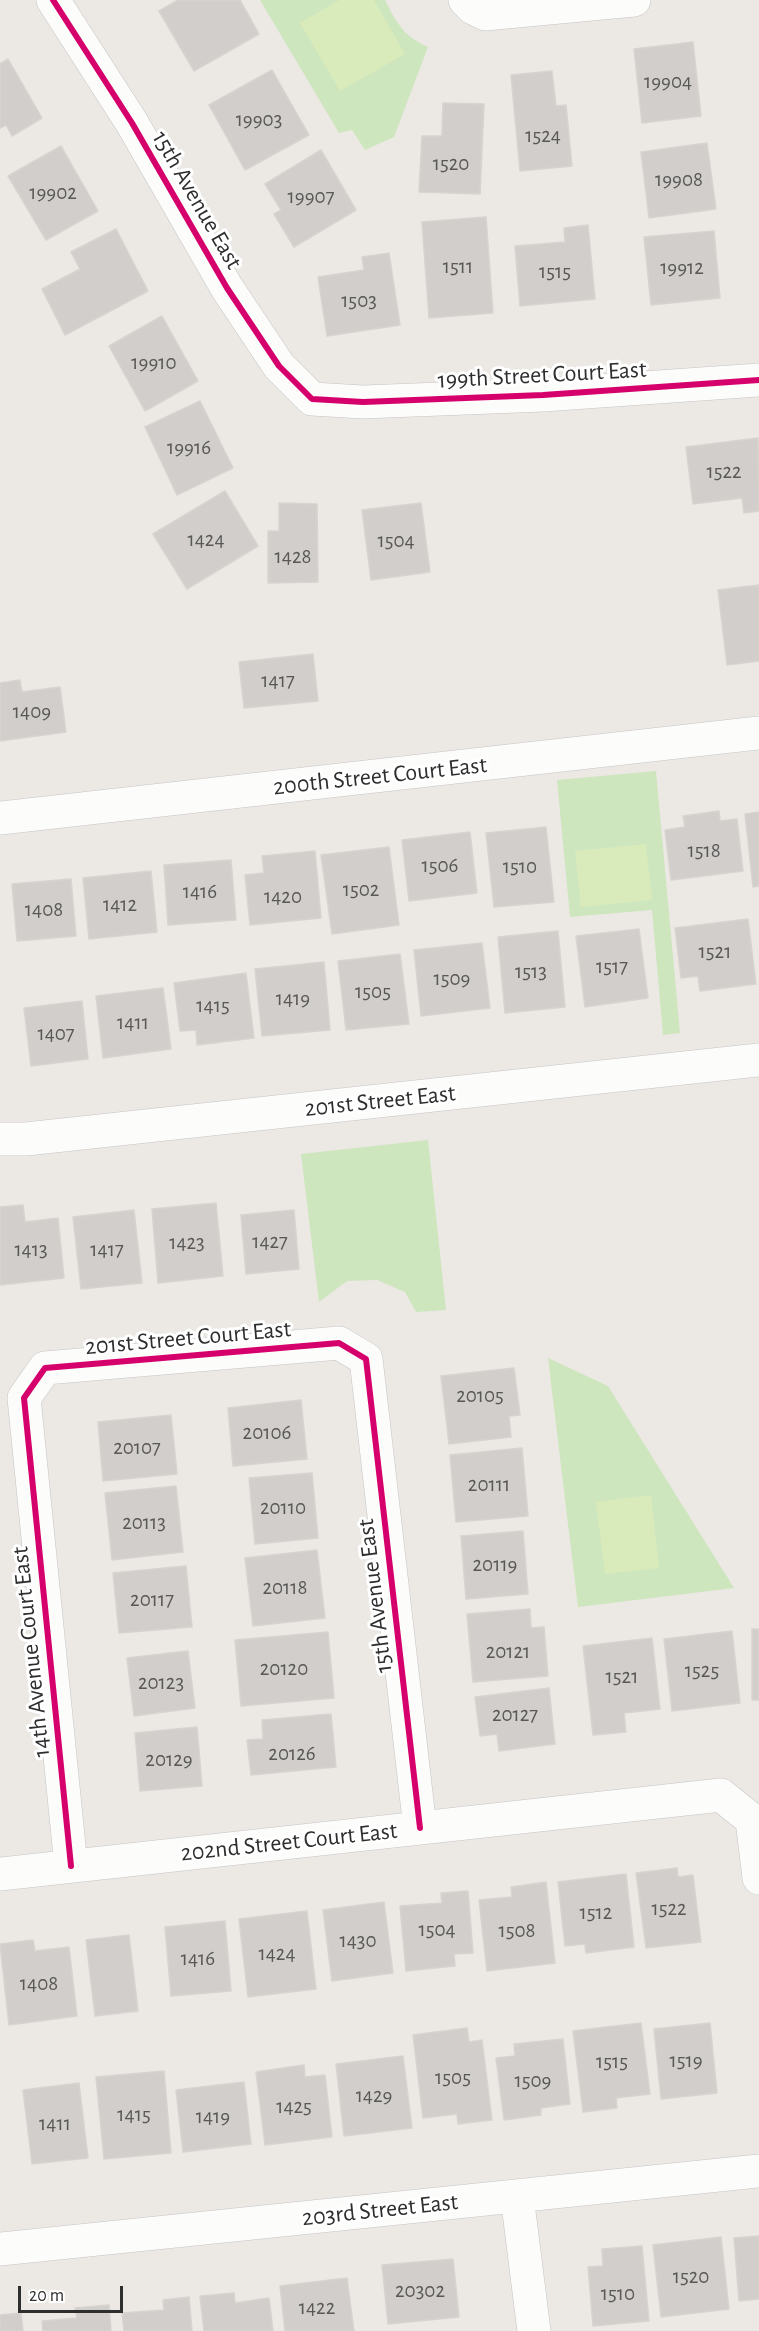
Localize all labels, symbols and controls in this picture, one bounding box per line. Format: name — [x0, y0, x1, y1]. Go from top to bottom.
house number: 19904 — [644, 69, 692, 95]
house number: 19903 — [236, 107, 282, 133]
house number: 1524 — [525, 123, 561, 149]
street label: 15th Avenue East — [146, 126, 248, 274]
house number: 1520 — [433, 151, 469, 177]
house number: 19908 — [655, 167, 703, 193]
house number: 19902 — [29, 180, 77, 206]
house number: 19907 — [288, 184, 334, 210]
house number: 1511 — [443, 254, 473, 280]
house number: 19912 — [660, 255, 704, 281]
house number: 1515 — [539, 259, 571, 285]
house number: 1503 — [341, 288, 377, 314]
house number: 19910 — [131, 350, 177, 376]
street label: 199th Street Court East — [437, 355, 647, 395]
house number: 19916 — [167, 435, 211, 461]
house number: 1522 — [706, 459, 742, 485]
house number: 1424 — [188, 527, 224, 553]
house number: 1504 — [377, 528, 415, 554]
house number: 1428 — [275, 544, 311, 570]
house number: 1417 — [261, 668, 295, 694]
house number: 1409 — [13, 699, 51, 725]
street label: 200th Street Court East — [272, 750, 488, 802]
house number: 1518 — [687, 838, 721, 864]
house number: 1506 — [422, 853, 458, 879]
house number: 1510 — [503, 854, 537, 880]
house number: 1502 — [343, 877, 379, 903]
house number: 1416 — [183, 879, 217, 905]
house number: 1420 — [264, 884, 302, 910]
house number: 1412 — [103, 892, 137, 918]
house number: 1408 — [25, 897, 63, 923]
house number: 1521 — [699, 939, 731, 965]
house number: 1517 — [596, 954, 628, 980]
house number: 1513 — [515, 959, 547, 985]
house number: 1509 — [434, 966, 470, 992]
house number: 1505 — [355, 979, 391, 1005]
house number: 1419 — [276, 986, 310, 1012]
house number: 1415 — [196, 993, 230, 1019]
house number: 1411 — [117, 1010, 149, 1036]
house number: 1407 — [37, 1021, 75, 1047]
street label: 201st Street East — [303, 1079, 457, 1123]
house number: 1427 — [252, 1229, 288, 1255]
house number: 1423 — [169, 1230, 205, 1256]
house number: 1413 — [14, 1237, 48, 1263]
house number: 1417 — [90, 1237, 124, 1263]
street label: 201st Street Court East — [84, 1315, 292, 1361]
house number: 20105 — [456, 1383, 504, 1409]
house number: 20106 — [243, 1420, 291, 1446]
house number: 20107 — [113, 1435, 161, 1461]
house number: 20111 — [468, 1472, 510, 1498]
house number: 20110 — [260, 1495, 306, 1521]
house number: 20113 — [122, 1510, 166, 1536]
street label: 15th Avenue East — [351, 1517, 399, 1675]
street label: 14th Avenue Court East — [6, 1545, 56, 1759]
house number: 20119 — [473, 1552, 517, 1578]
house number: 20118 — [262, 1575, 308, 1601]
house number: 20117 — [130, 1587, 174, 1613]
house number: 20121 — [486, 1639, 530, 1665]
house number: 20120 — [260, 1656, 308, 1682]
house number: 1525 — [685, 1658, 719, 1684]
house number: 1521 — [606, 1664, 638, 1690]
house number: 20123 — [138, 1670, 184, 1696]
house number: 20127 — [492, 1702, 538, 1728]
house number: 20126 — [268, 1741, 316, 1767]
house number: 20129 — [145, 1747, 193, 1773]
street label: 202nd Street Court East — [179, 1816, 399, 1868]
house number: 1522 — [651, 1896, 687, 1922]
house number: 1512 — [580, 1900, 612, 1926]
house number: 1504 — [418, 1917, 456, 1943]
house number: 1508 — [498, 1918, 536, 1944]
house number: 1430 — [339, 1928, 377, 1954]
house number: 1424 — [259, 1941, 295, 1967]
house number: 1416 — [181, 1946, 215, 1972]
house number: 1408 — [20, 1971, 58, 1997]
house number: 1519 — [669, 2048, 703, 2074]
house number: 1515 — [596, 2049, 628, 2075]
house number: 1505 — [435, 2065, 471, 2091]
house number: 1509 — [515, 2068, 551, 2094]
house number: 1429 — [356, 2083, 392, 2109]
house number: 1425 — [276, 2094, 312, 2120]
house number: 1415 — [117, 2102, 151, 2128]
house number: 1419 — [196, 2104, 230, 2130]
house number: 1411 — [39, 2111, 71, 2137]
street label: 203rd Street East — [301, 2187, 459, 2233]
house number: 1520 — [673, 2264, 709, 2290]
scale bar — [21, 2274, 126, 2312]
house number: 20302 — [395, 2278, 445, 2304]
house number: 1510 — [601, 2281, 635, 2307]
text: 20 m — [29, 2287, 64, 2305]
house number: 1422 — [299, 2295, 335, 2321]

